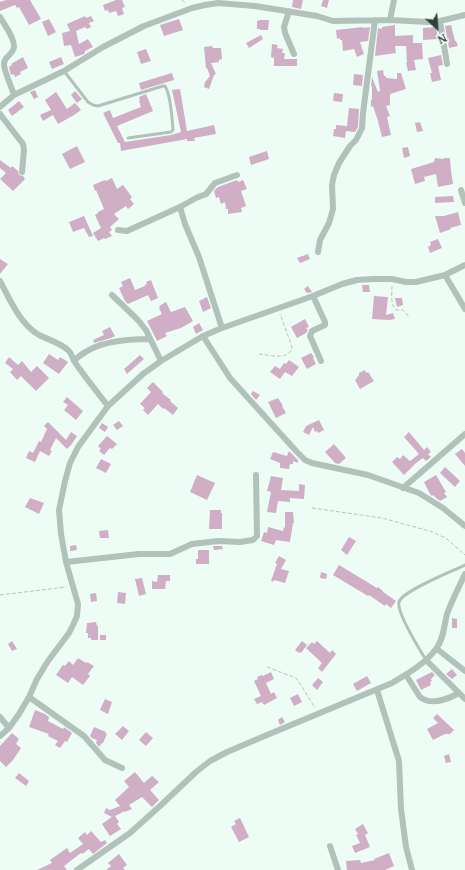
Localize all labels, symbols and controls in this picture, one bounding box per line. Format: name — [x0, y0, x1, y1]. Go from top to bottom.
north arrow — [417, 8, 457, 48]
text: N — [435, 31, 450, 48]

